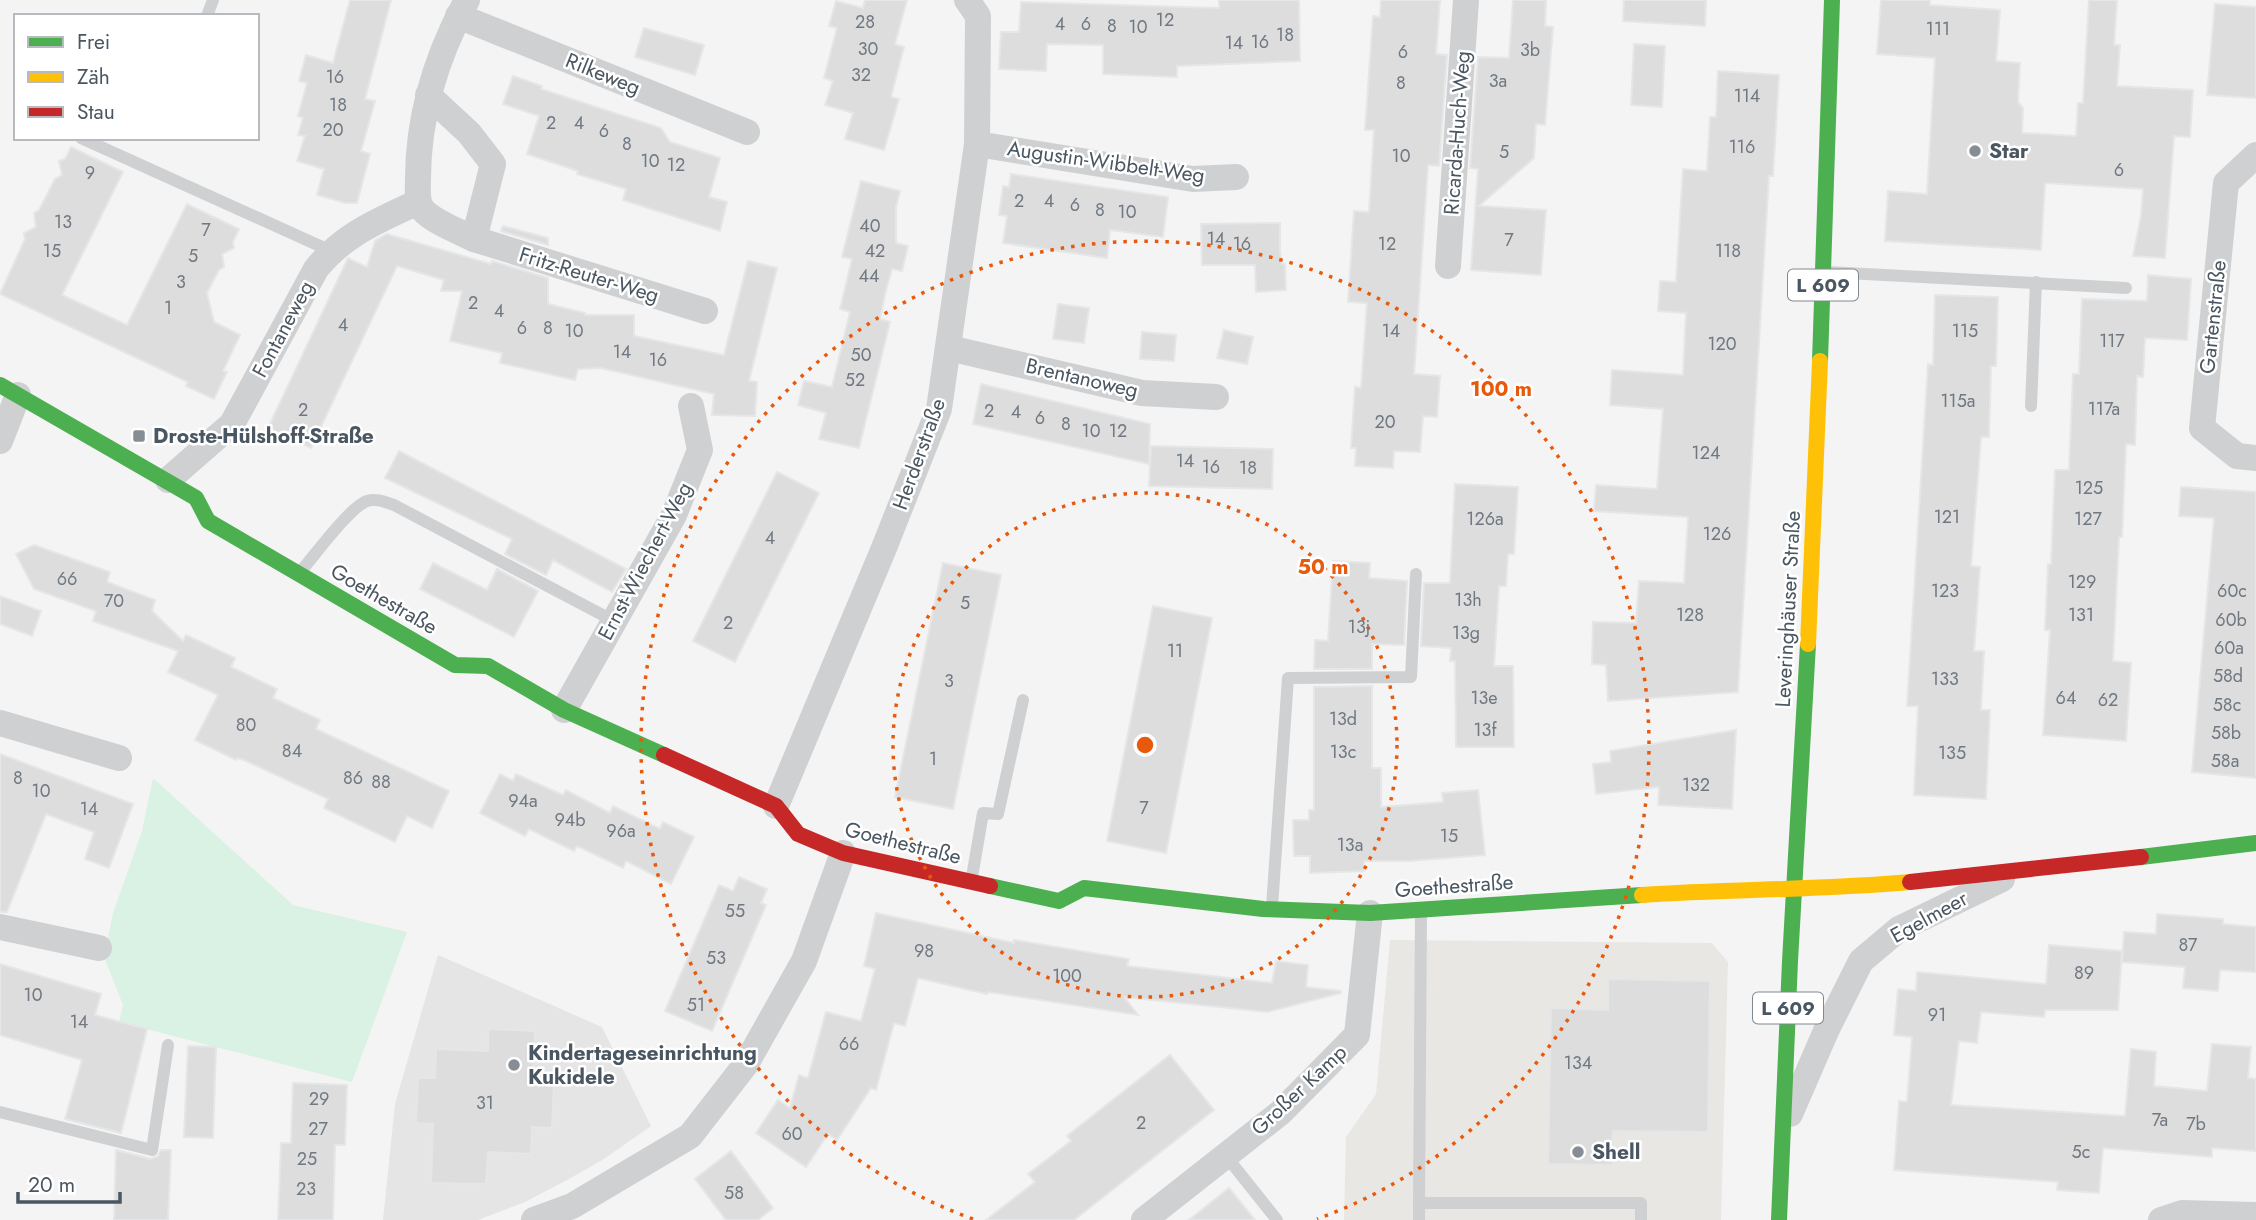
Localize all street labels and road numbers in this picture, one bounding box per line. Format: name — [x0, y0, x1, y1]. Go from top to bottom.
street label: Rilkeweg — [561, 45, 645, 103]
street label: Ricarda-Huch-Weg — [1436, 50, 1478, 216]
street label: Augustin-Wibbelt-Weg — [1005, 133, 1207, 191]
street label: Fritz-Reuter-Weg — [515, 239, 663, 311]
street label: Gartenstraße — [2192, 259, 2234, 375]
road number: L 609 — [1788, 270, 1858, 300]
street label: Fontaneweg — [245, 275, 321, 383]
street label: Brentanoweg — [1023, 351, 1141, 405]
street label: Herderstraße — [885, 394, 953, 514]
street label: Ernst-Wiechert-Weg — [591, 477, 699, 645]
street label: Leveringhäuser Straße — [1768, 510, 1808, 708]
street label: Goethestraße — [325, 556, 443, 642]
street label: Goethestraße — [842, 814, 964, 872]
street label: Goethestraße — [1394, 867, 1515, 905]
street label: Egelmeer — [1885, 883, 1974, 951]
road number: L 609 — [1753, 992, 1823, 1024]
street label: Großer Kamp — [1244, 1038, 1354, 1142]

